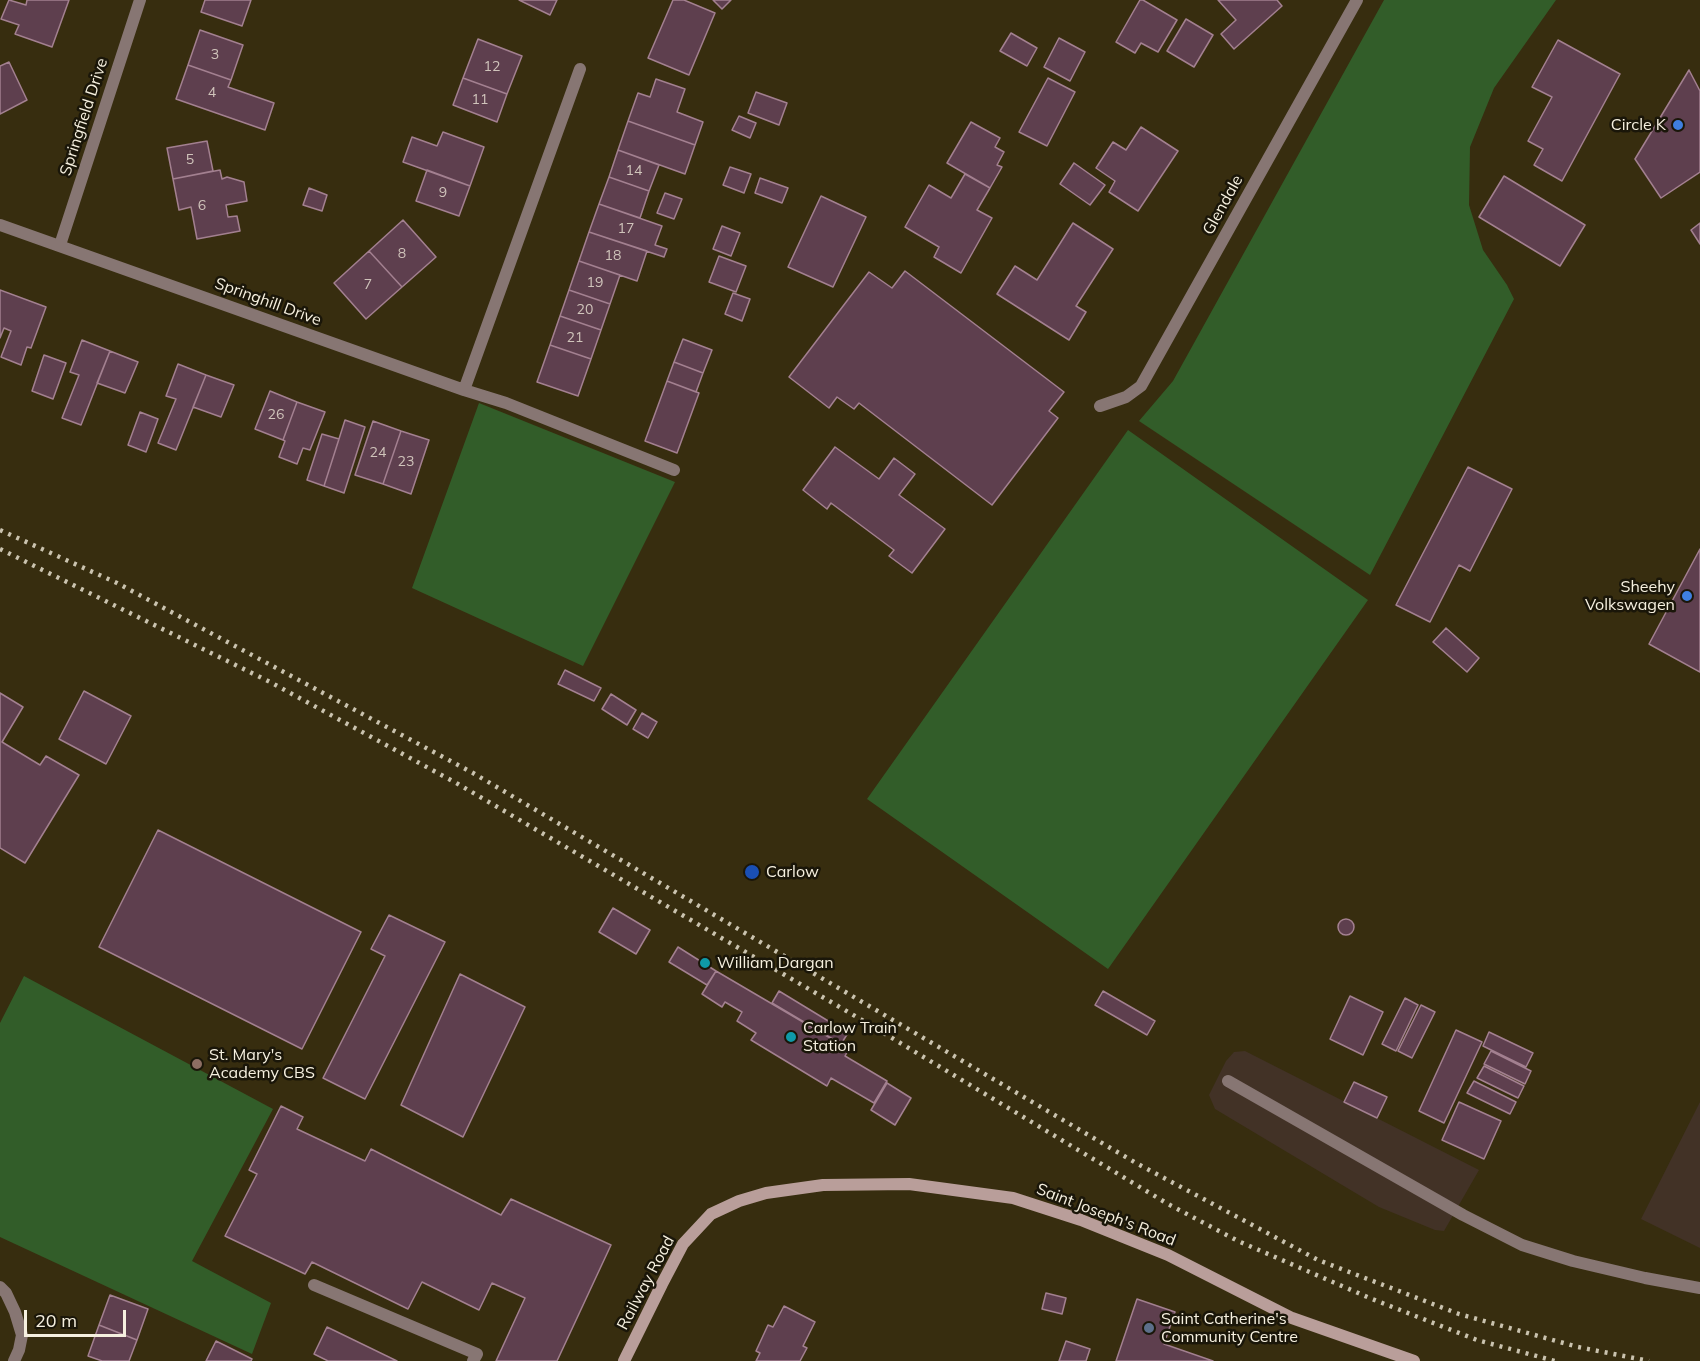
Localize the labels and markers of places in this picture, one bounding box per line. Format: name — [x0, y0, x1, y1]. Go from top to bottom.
place label: Circle K — [1611, 115, 1666, 135]
marker: Circle K — [1671, 118, 1685, 132]
place label: Sheehy Volkswagen — [1585, 577, 1675, 615]
marker: Sheehy Volkswagen — [1680, 589, 1694, 603]
place label: Carlow — [766, 862, 819, 882]
marker: Carlow — [743, 863, 761, 881]
place label: William Dargan — [717, 953, 834, 973]
marker: William Dargan — [698, 956, 712, 970]
place label: Carlow Train Station — [803, 1018, 897, 1056]
marker: Carlow Train Station — [784, 1030, 798, 1044]
place label: St. Mary's Academy CBS — [209, 1045, 315, 1083]
marker: St. Mary's Academy CBS — [190, 1057, 204, 1071]
place label: Saint Catherine's Community Centre — [1161, 1309, 1298, 1347]
marker: Saint Catherine's Community Centre — [1142, 1321, 1156, 1335]

